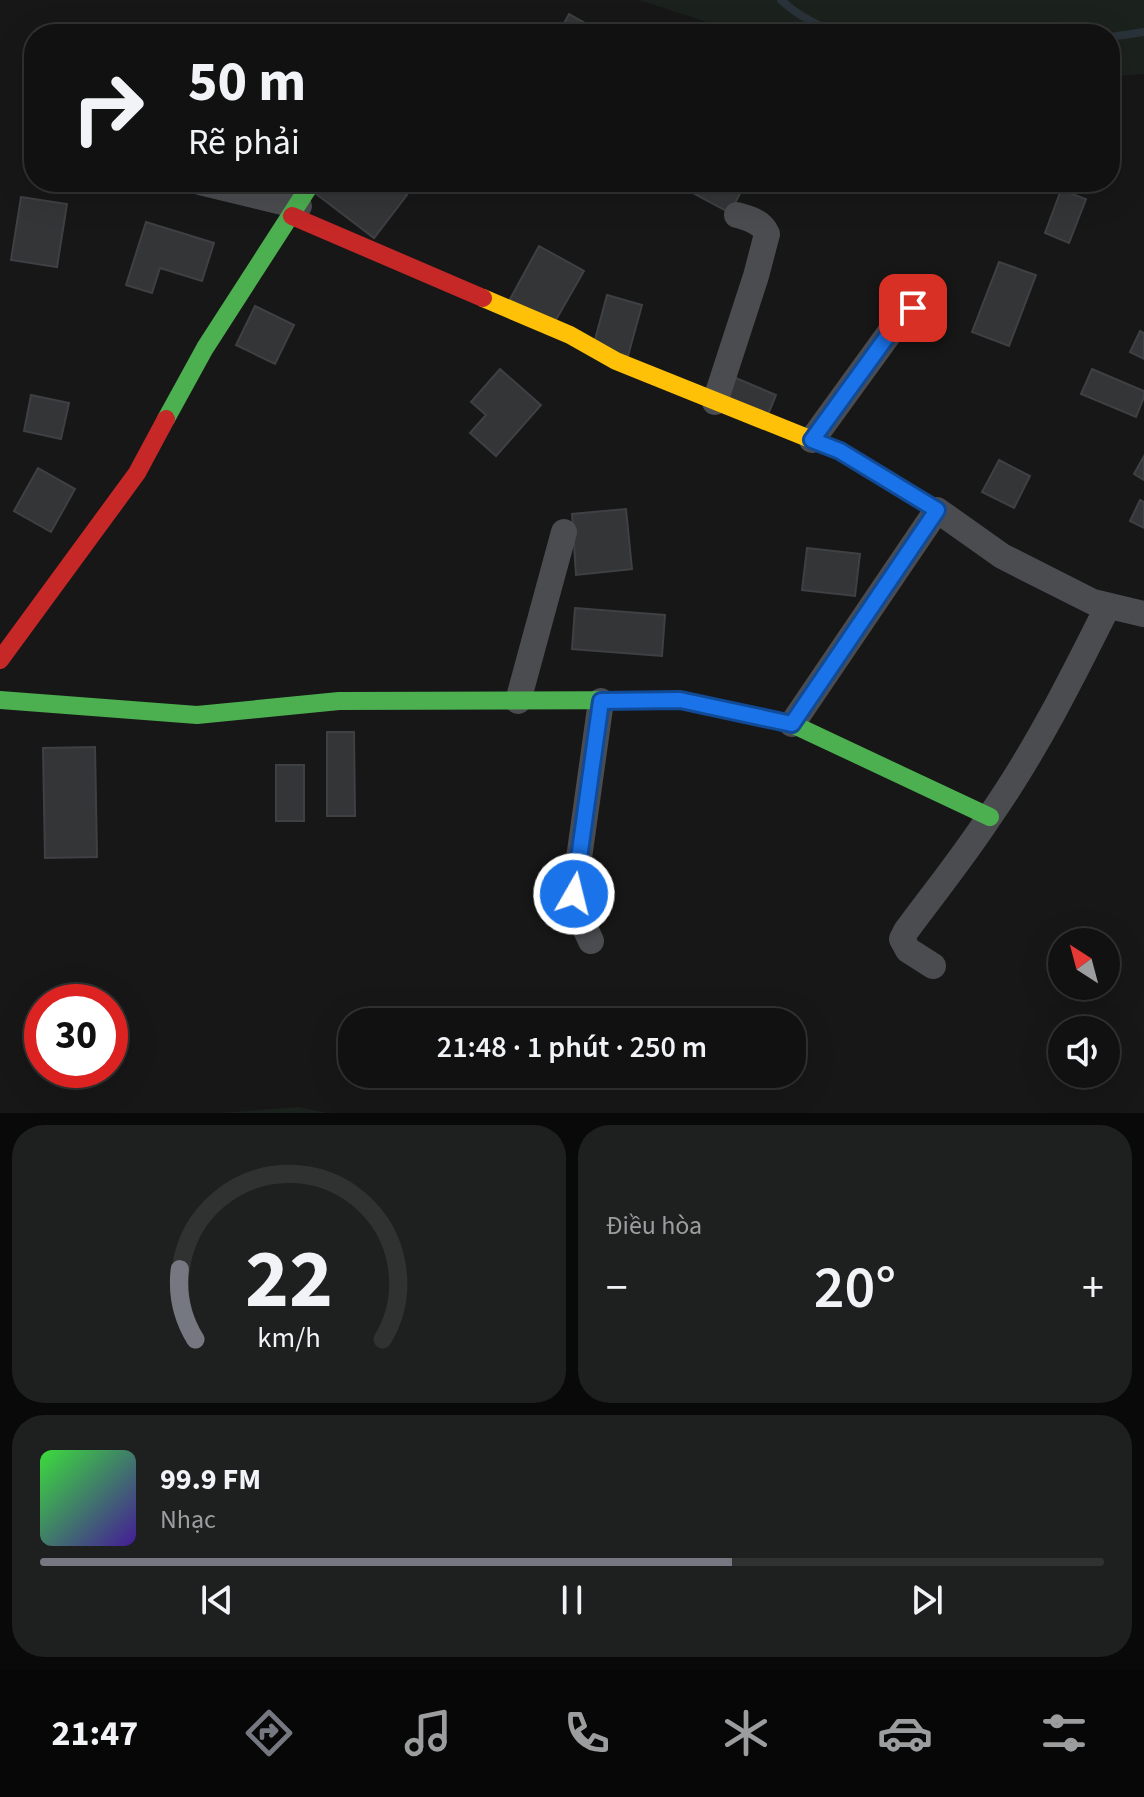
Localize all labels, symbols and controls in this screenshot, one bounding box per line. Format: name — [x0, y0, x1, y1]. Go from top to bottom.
text: 50 m — [188, 43, 306, 122]
icon: right — [56, 56, 160, 160]
text: Rẽ phải — [188, 117, 300, 168]
pin — [879, 274, 947, 342]
icon: arrive — [891, 286, 935, 330]
position arrow — [532, 852, 616, 936]
north arrow — [1048, 928, 1120, 1000]
map controls — [1048, 928, 1120, 1088]
speed limit sign: 30 — [24, 984, 128, 1088]
button: sound — [1048, 1016, 1120, 1088]
text: 21:48 · 1 phút · 250 m — [437, 1026, 707, 1069]
text: Điều hòa — [606, 1207, 702, 1244]
text: 22 — [245, 1221, 333, 1339]
text: 20° — [814, 1246, 896, 1331]
text: − — [606, 1257, 628, 1320]
text: + — [1082, 1257, 1104, 1320]
text: km/h — [257, 1318, 321, 1358]
text: 99.9 FM — [160, 1458, 261, 1501]
text: Nhạc — [160, 1501, 216, 1538]
icon: previous — [195, 1578, 239, 1622]
icon: pause — [550, 1578, 594, 1622]
icon: next — [905, 1578, 949, 1622]
icon: directions — [241, 1705, 297, 1761]
icon: music — [400, 1705, 456, 1761]
icon: phone — [559, 1705, 615, 1761]
icon: climate — [718, 1705, 774, 1761]
icon: car — [877, 1705, 933, 1761]
icon: filters — [1036, 1705, 1092, 1761]
text: 21:47 — [52, 1708, 138, 1759]

